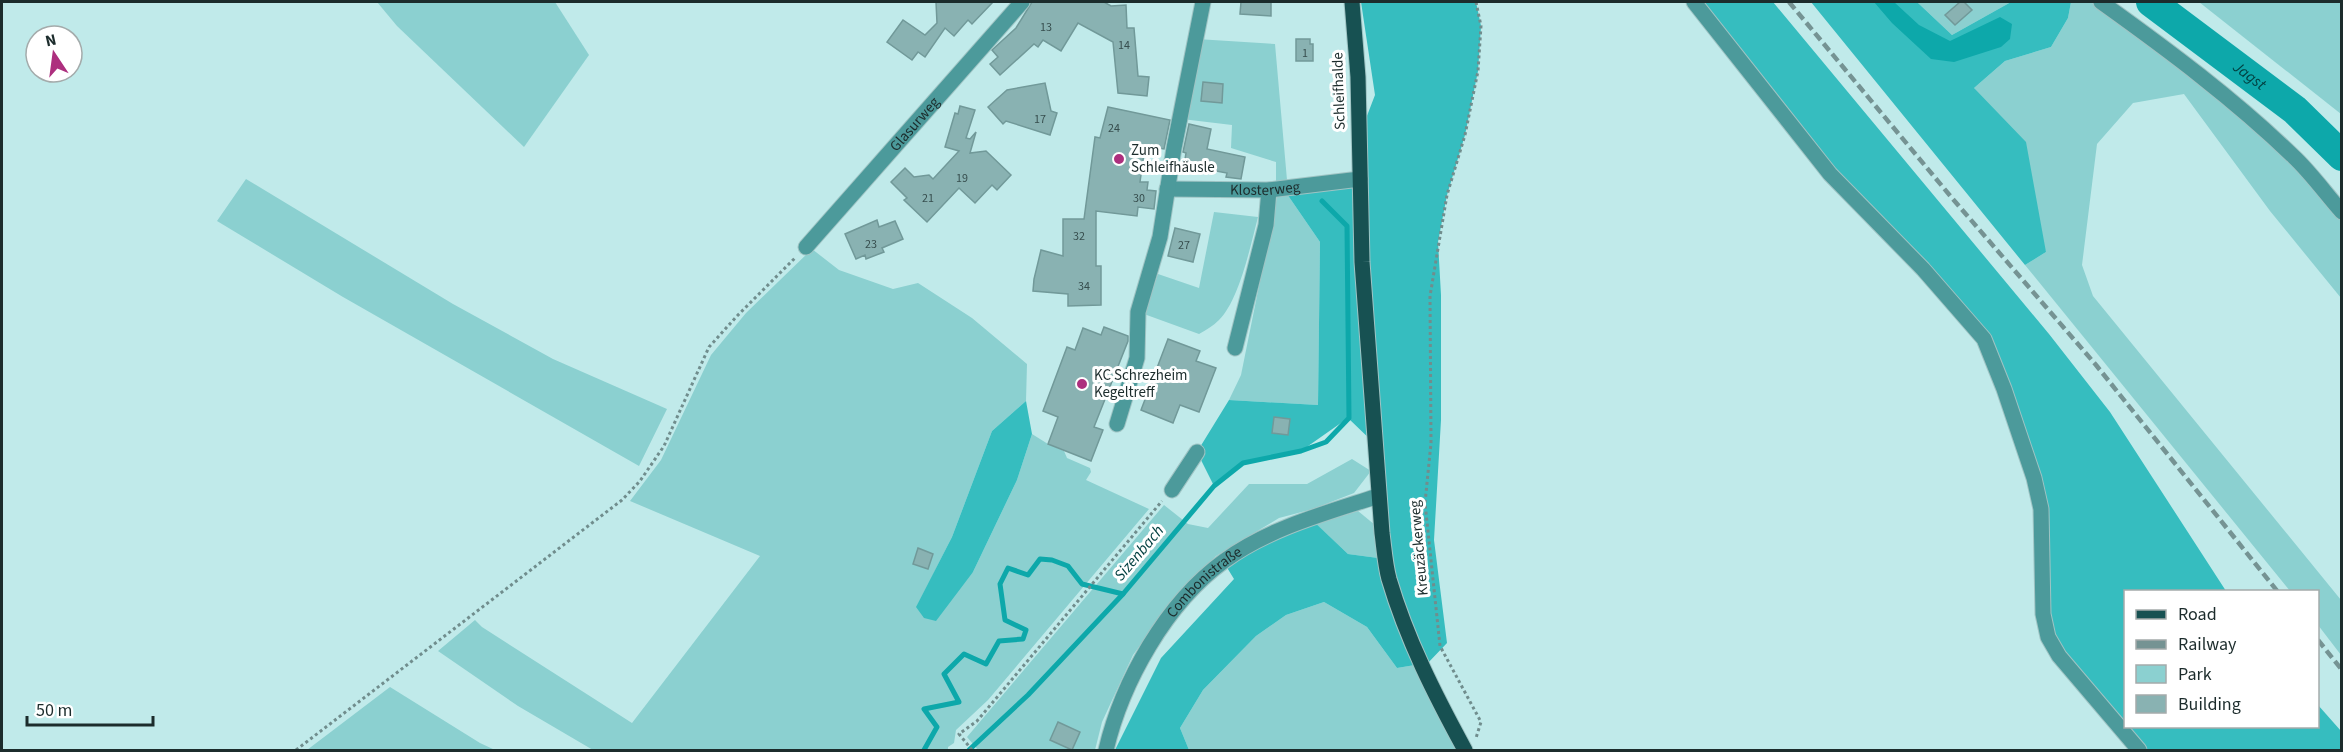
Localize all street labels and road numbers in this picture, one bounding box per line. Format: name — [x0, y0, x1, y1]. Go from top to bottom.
street label: Schleifhalde — [1327, 52, 1351, 130]
street label: Glasurweg — [885, 92, 945, 156]
street label: Klosterweg — [1230, 176, 1301, 200]
street label: Kreuzäckerweg — [1404, 499, 1434, 596]
street label: Combonistraße — [1161, 541, 1246, 622]

